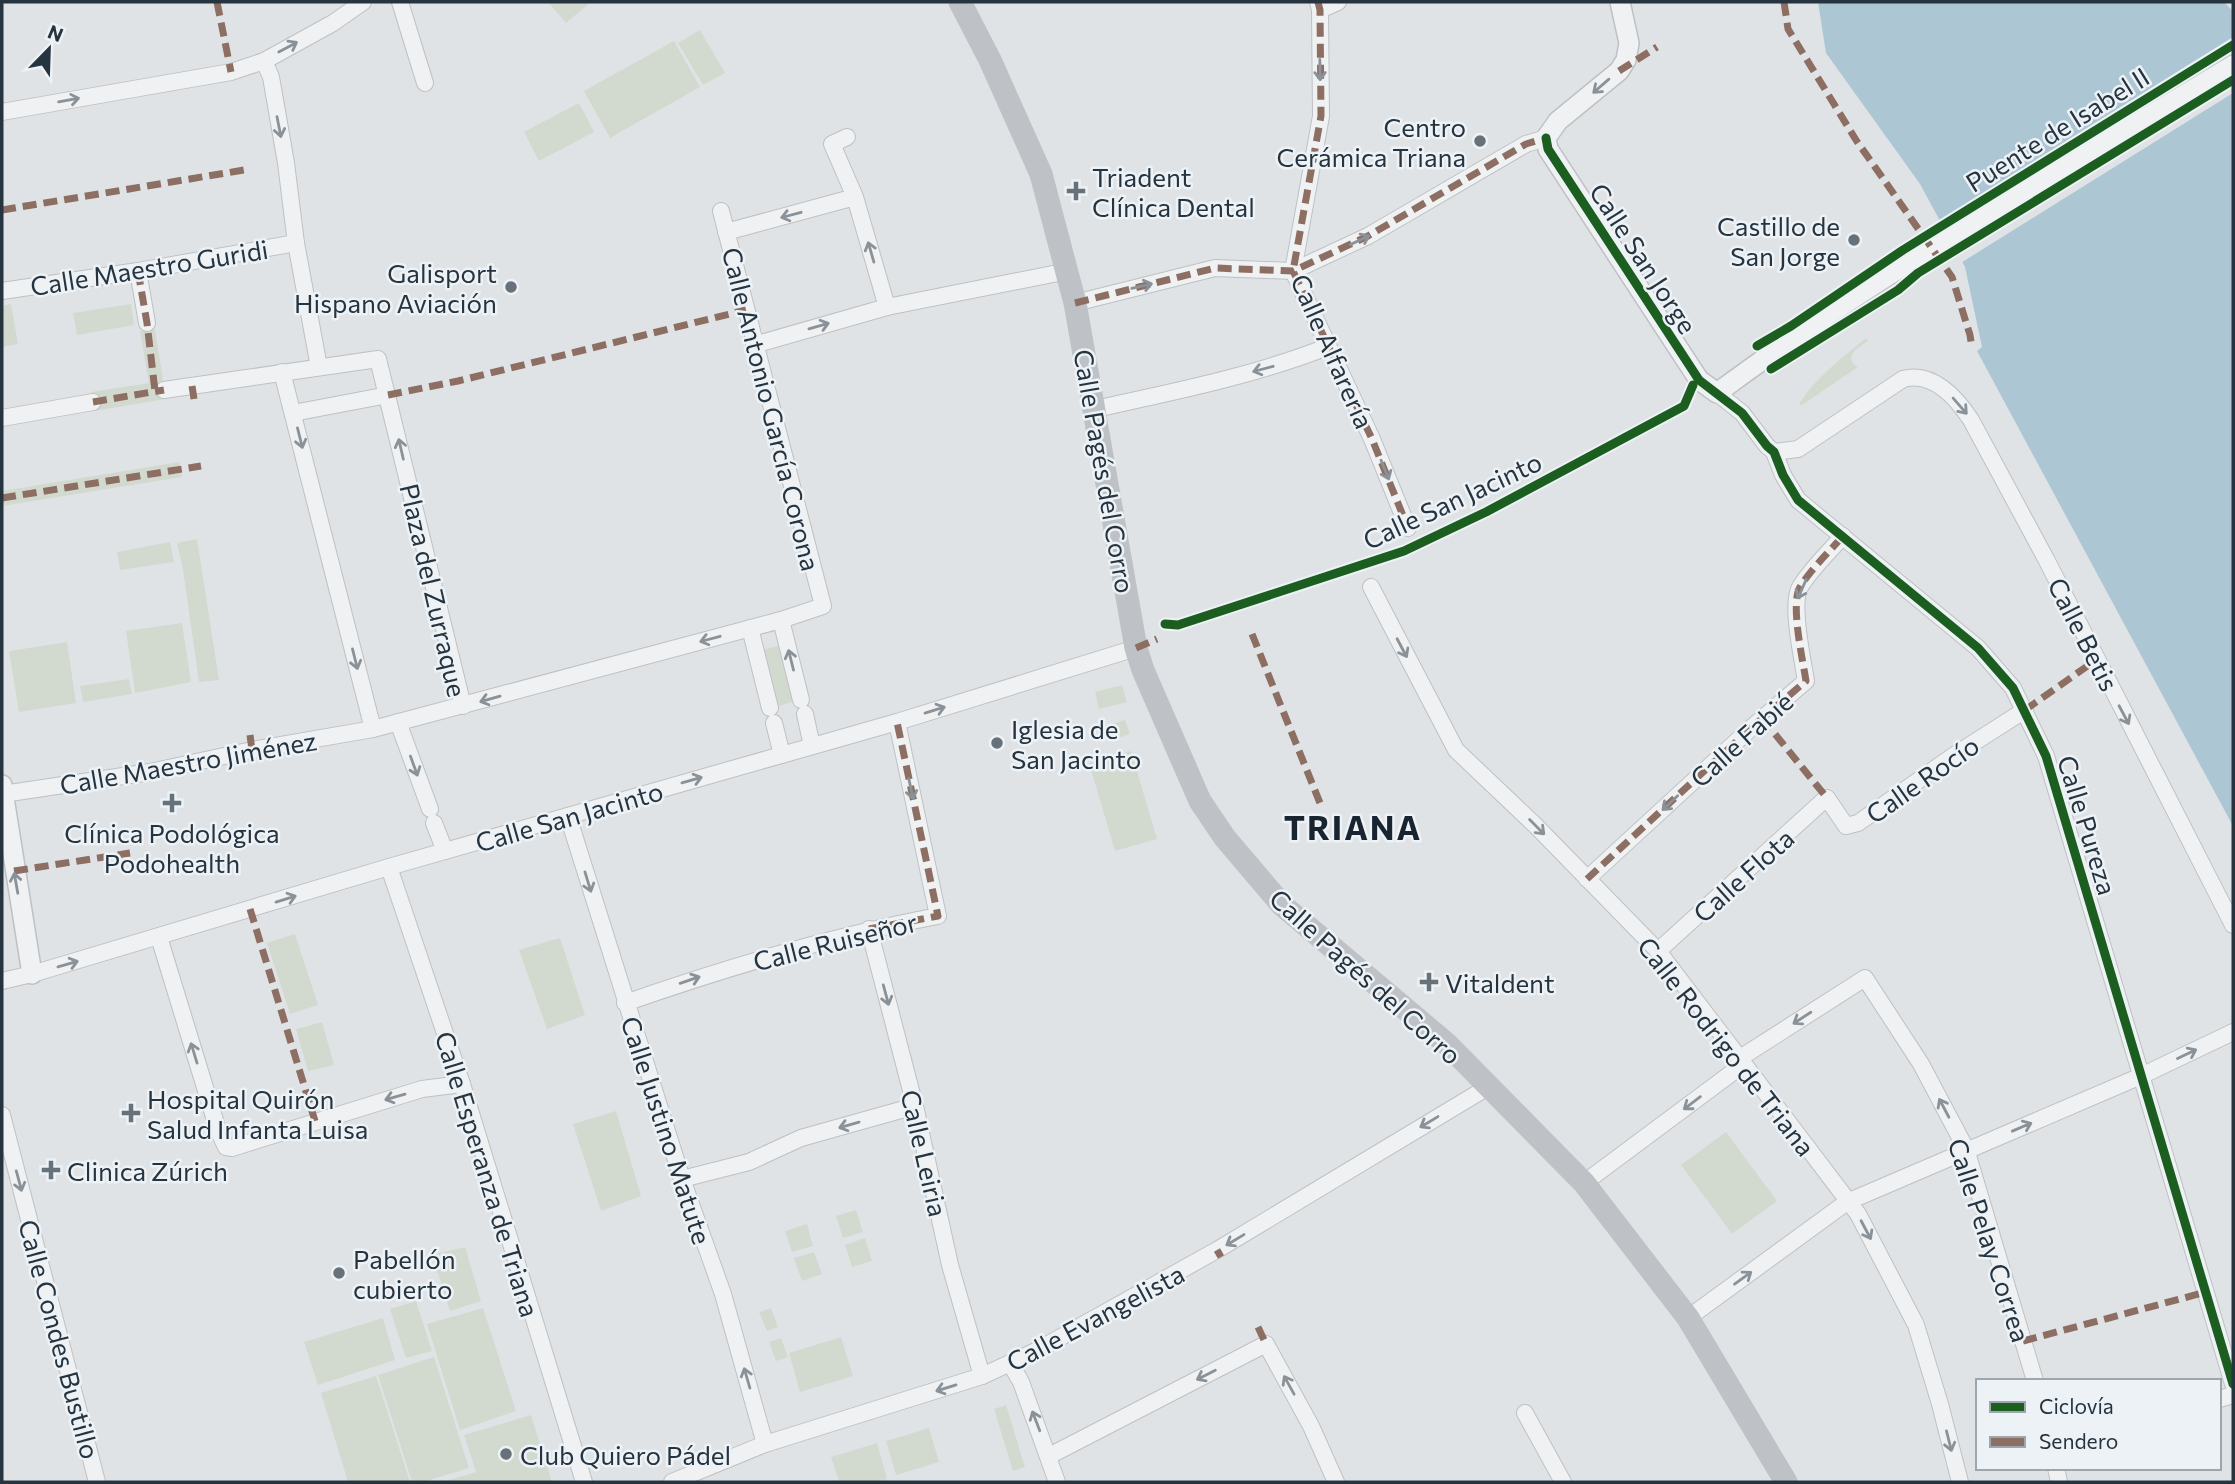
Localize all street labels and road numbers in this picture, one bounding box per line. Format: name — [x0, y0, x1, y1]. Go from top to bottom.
street label: Puente de Isabel II — [1960, 60, 2154, 198]
street label: Calle San Jorge — [1584, 177, 1704, 339]
street label: Calle Maestro Guridi — [28, 233, 270, 301]
street label: Calle Antonio García Corona — [717, 244, 827, 574]
street label: Calle Alfarería — [1285, 269, 1381, 433]
street label: Calle Pagés del Corro — [1068, 347, 1142, 595]
street label: Calle San Jacinto — [1358, 445, 1546, 555]
street label: Plaza del Zurraque — [394, 480, 474, 700]
street label: Calle Betis — [2042, 572, 2126, 696]
street label: Calle Fabié — [1683, 685, 1799, 793]
street label: Calle Maestro Jiménez — [57, 724, 319, 800]
street label: Calle Rocío — [1860, 729, 1984, 829]
street label: Calle Pureza — [2052, 751, 2124, 899]
street label: Calle San Jacinto — [472, 774, 666, 858]
street label: Calle Flota — [1686, 822, 1800, 928]
street label: Calle Pagés del Corro — [1264, 882, 1468, 1070]
street label: Calle Ruiseñor — [750, 906, 920, 976]
street label: Calle Rodrigo de Triana — [1632, 930, 1822, 1162]
street label: Calle Justino Matute — [616, 1012, 718, 1248]
street label: Calle Esperanza de Triana — [430, 1027, 546, 1321]
street label: Calle Leiria — [895, 1087, 955, 1219]
street label: Calle Pelay Correa — [1942, 1134, 2038, 1346]
street label: Calle Condes Bustillo — [13, 1216, 107, 1462]
street label: Calle Evangelista — [1001, 1257, 1189, 1377]

